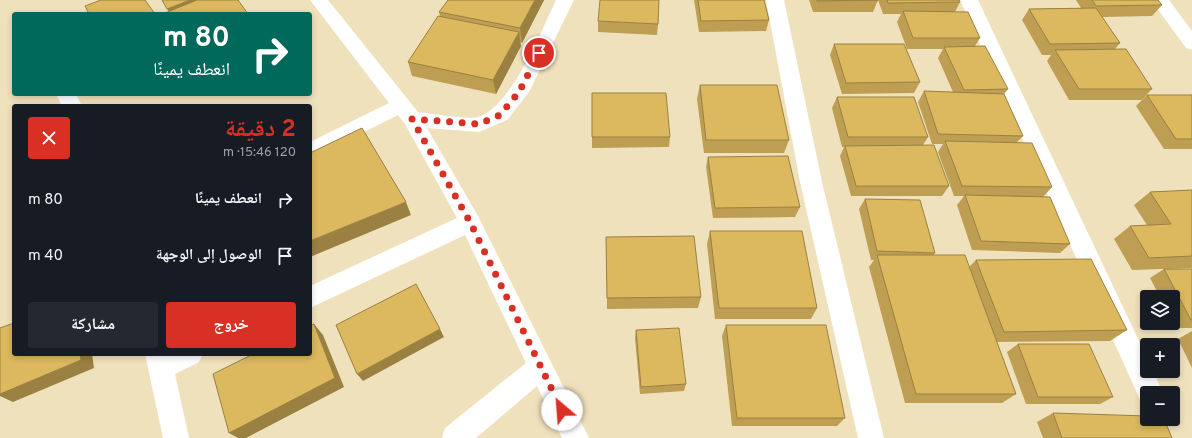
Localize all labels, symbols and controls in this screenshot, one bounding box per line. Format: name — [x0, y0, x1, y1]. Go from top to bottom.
text: 80 m — [163, 21, 230, 57]
icon: right — [244, 28, 296, 80]
pin — [522, 36, 556, 70]
icon: arrive — [528, 42, 550, 64]
text: انعطف يمينًا — [153, 59, 230, 82]
text: 2 دقيقة — [225, 115, 296, 145]
button: close — [28, 117, 70, 159]
text: 120 m · 15:46 — [223, 145, 296, 161]
icon: right — [274, 189, 296, 211]
text: انعطف يمينًا — [195, 190, 262, 209]
text: 80 m — [28, 191, 63, 210]
icon: arrive — [274, 245, 296, 267]
text: الوصول إلى الوجهة — [156, 246, 262, 265]
text: 40 m — [28, 247, 63, 266]
map controls — [1140, 290, 1180, 426]
button: layers — [1140, 290, 1180, 330]
button: مشاركة — [28, 302, 158, 348]
button: خروج — [166, 302, 296, 348]
button: + — [1140, 338, 1180, 378]
button: − — [1140, 386, 1180, 426]
position arrow — [541, 389, 583, 431]

